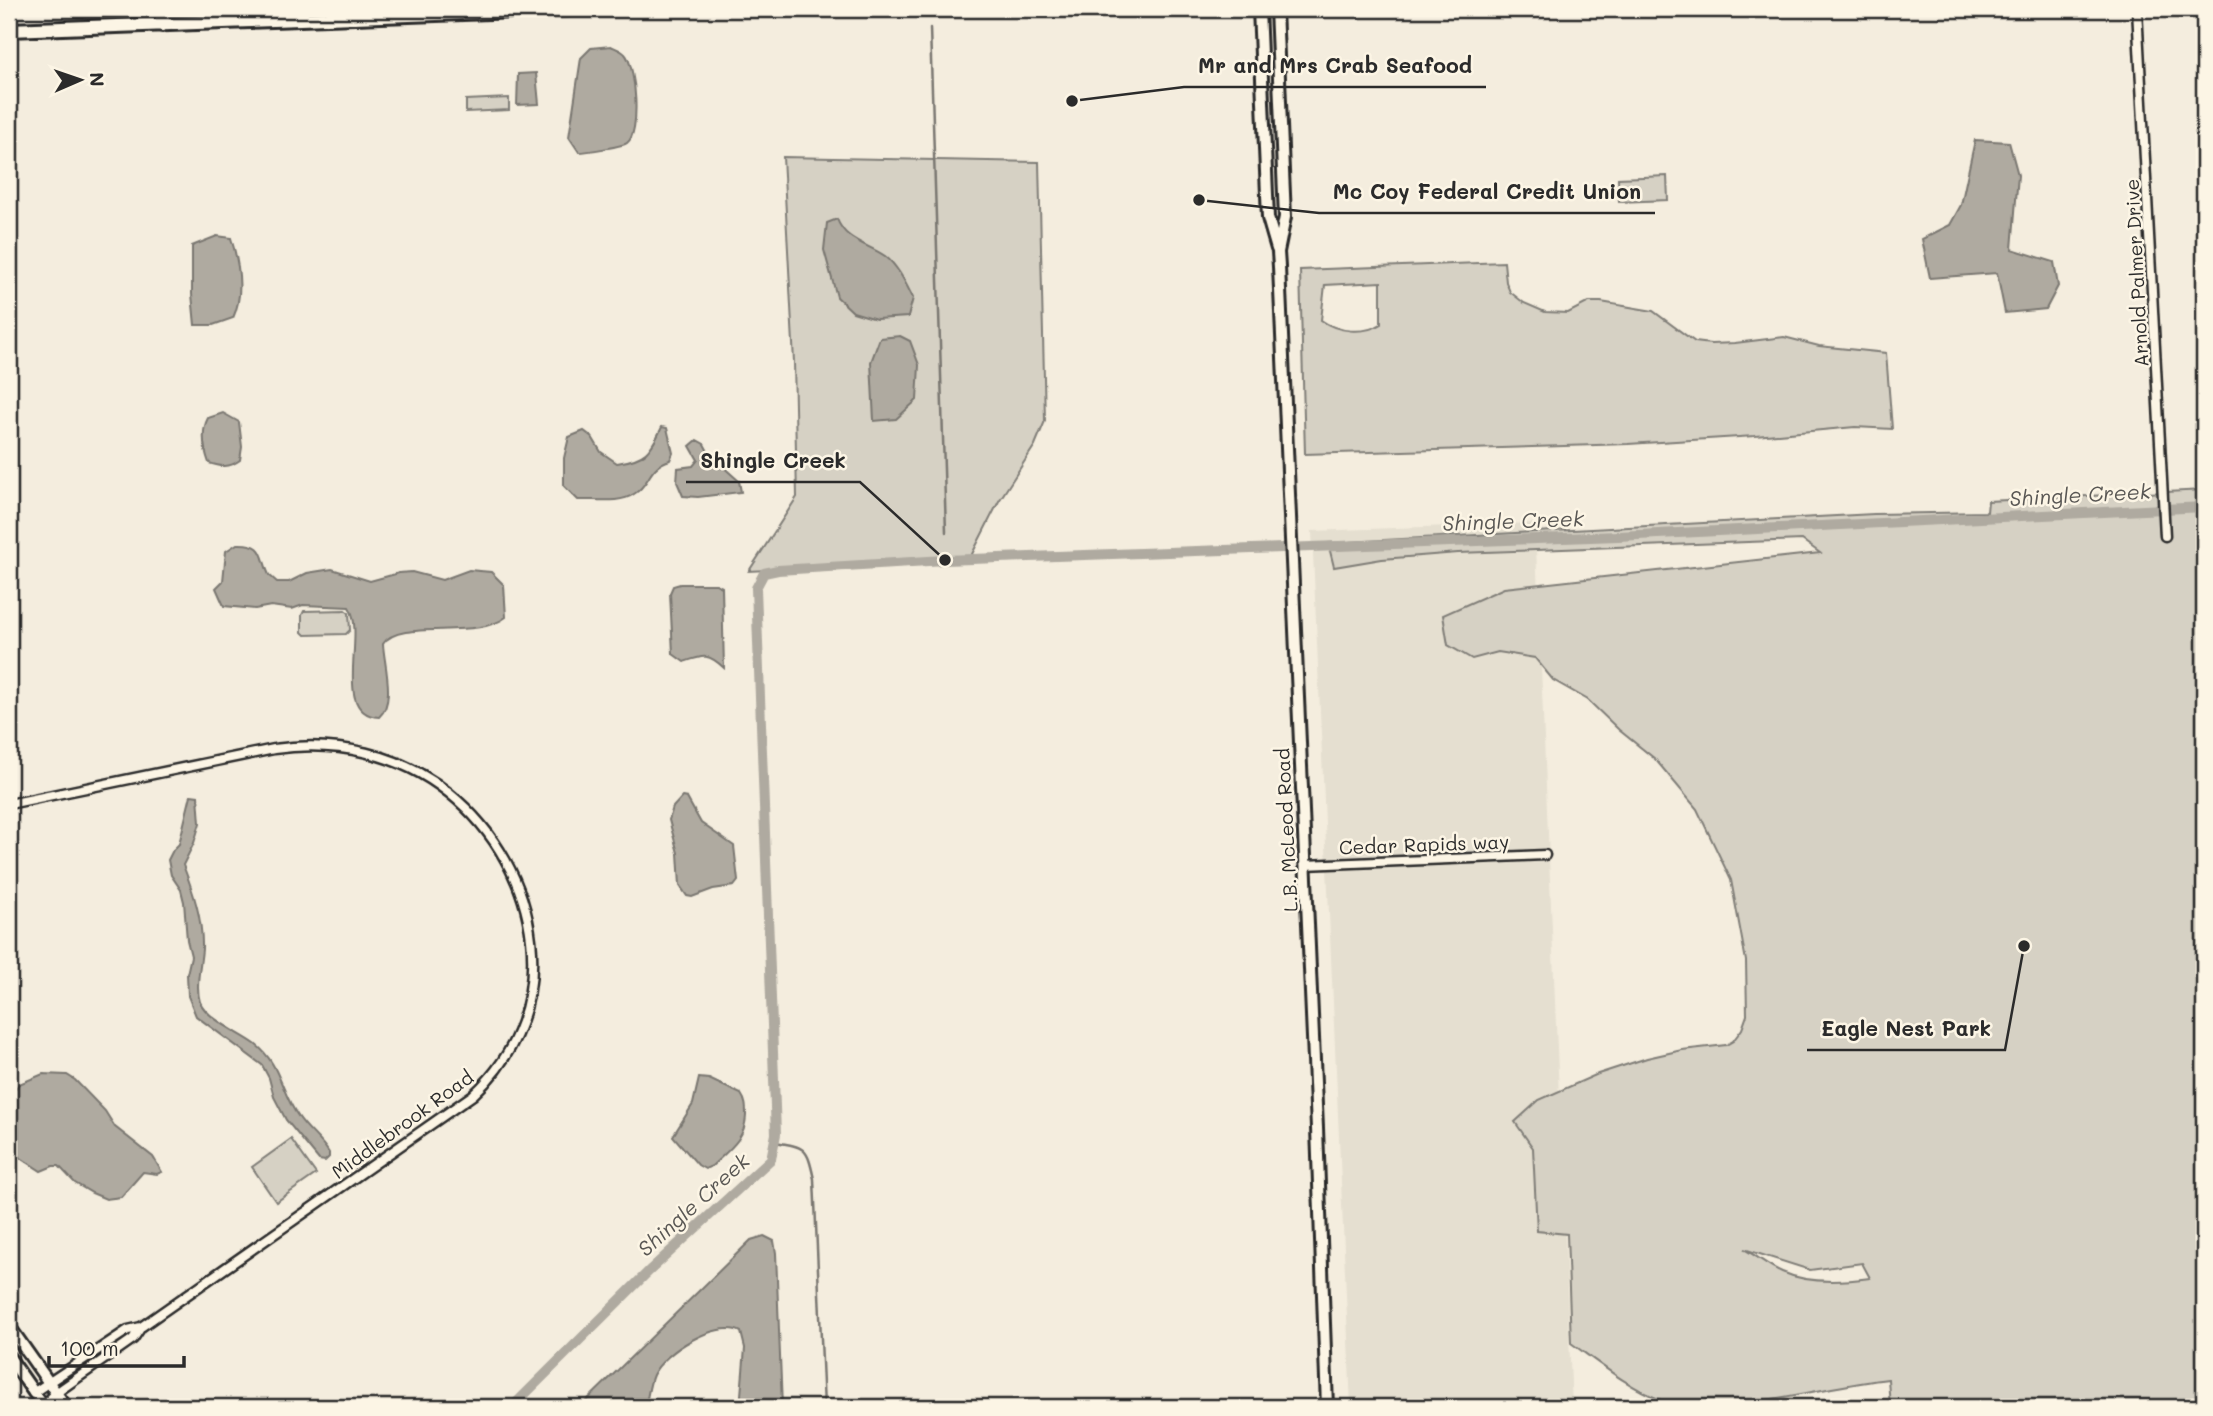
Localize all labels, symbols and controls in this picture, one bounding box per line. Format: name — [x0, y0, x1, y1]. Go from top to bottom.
callout: Mr and Mrs Crab Seafood — [1184, 45, 1486, 87]
north arrow — [46, 46, 116, 116]
text: Mr and Mrs Crab Seafood — [1198, 51, 1472, 78]
text: N — [85, 72, 110, 87]
callout: Mc Coy Federal Credit Union — [1319, 171, 1655, 213]
text: Mc Coy Federal Credit Union — [1333, 177, 1641, 205]
street label: Arnold Palmer Drive — [2119, 178, 2153, 368]
callout: Shingle Creek — [686, 440, 860, 482]
text: Shingle Creek — [700, 446, 846, 473]
water label: Shingle Creek — [2009, 477, 2152, 511]
water label: Shingle Creek — [1442, 504, 1585, 536]
street label: L.B. McLeod Road — [1269, 747, 1303, 913]
street label: Cedar Rapids way — [1338, 829, 1510, 859]
callout: Eagle Nest Park — [1807, 1008, 2005, 1050]
text: Eagle Nest Park — [1821, 1014, 1991, 1041]
street label: Middlebrook Road — [326, 1064, 478, 1184]
water label: Shingle Creek — [631, 1146, 755, 1261]
scale bar — [49, 1325, 184, 1369]
text: 100 m — [60, 1334, 119, 1361]

